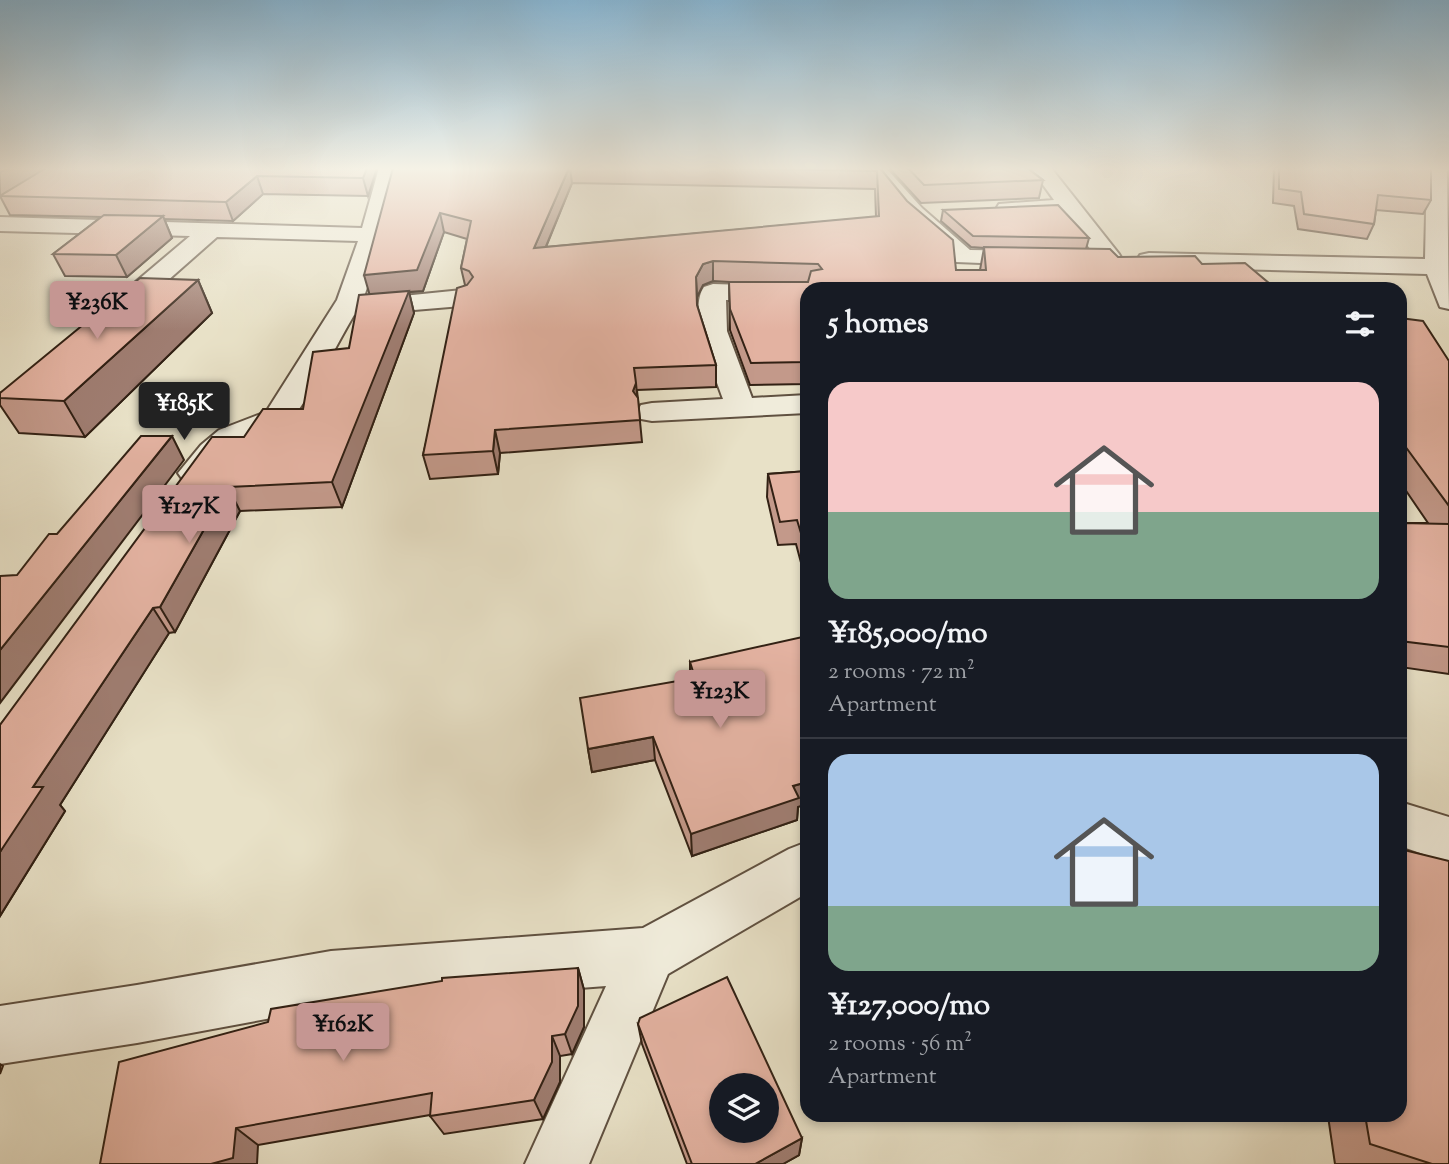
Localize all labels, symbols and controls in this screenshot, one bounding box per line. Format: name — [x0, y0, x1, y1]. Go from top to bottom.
pin: ¥236K — [48, 282, 146, 341]
text: ¥236K — [66, 287, 128, 320]
text: 5 homes — [828, 303, 929, 346]
icon: filters — [1341, 305, 1379, 343]
pin: ¥185K — [135, 382, 233, 442]
text: ¥185K — [155, 388, 213, 421]
icon: home — [1041, 427, 1167, 553]
pin: ¥127K — [140, 486, 238, 545]
text: ¥127K — [158, 491, 220, 524]
text: ¥185,000/mo — [828, 613, 988, 656]
text: 2 rooms · 72 m² — [828, 656, 975, 689]
pin: ¥123K — [671, 670, 769, 730]
text: ¥123K — [690, 676, 750, 709]
text: Apartment — [828, 689, 937, 722]
icon: home — [1041, 799, 1167, 925]
text: ¥127,000/mo — [828, 985, 990, 1028]
pin: ¥162K — [294, 1004, 392, 1063]
text: ¥162K — [312, 1009, 374, 1042]
text: 2 rooms · 56 m² — [828, 1028, 972, 1061]
text: Apartment — [828, 1061, 937, 1094]
map controls — [709, 1073, 779, 1143]
button: layers — [709, 1073, 779, 1143]

